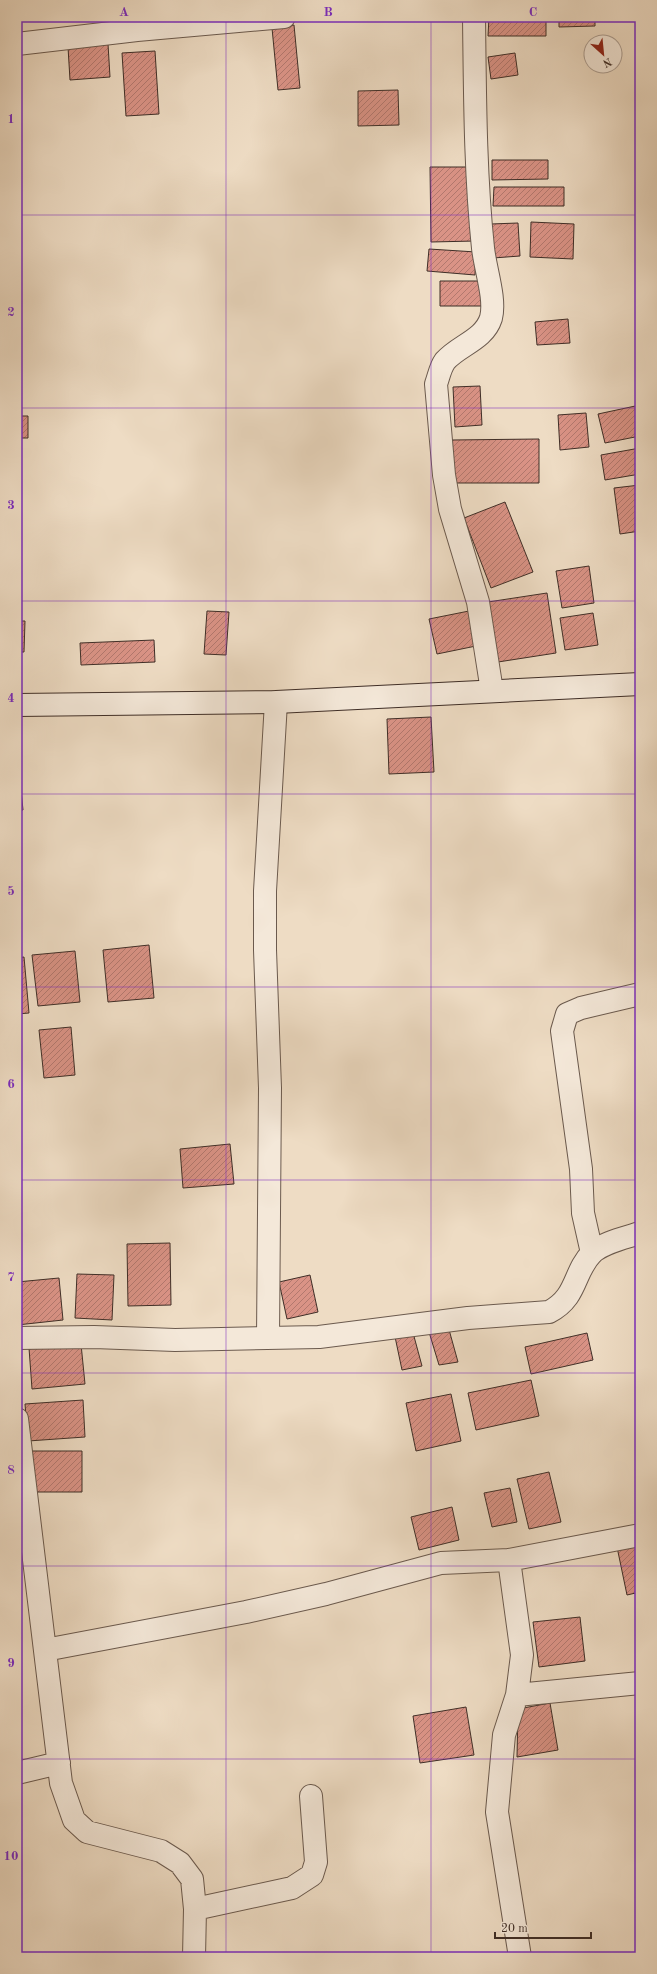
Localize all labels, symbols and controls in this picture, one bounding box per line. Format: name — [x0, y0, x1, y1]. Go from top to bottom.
text: A — [119, 6, 129, 19]
text: B — [323, 6, 333, 19]
text: C — [529, 6, 537, 19]
north arrow — [583, 34, 623, 74]
text: N — [600, 55, 613, 69]
text: 1 — [7, 113, 15, 126]
text: 2 — [7, 306, 15, 319]
text: 3 — [7, 499, 15, 512]
text: 4 — [7, 692, 15, 705]
text: 5 — [7, 885, 15, 898]
text: 6 — [7, 1078, 15, 1091]
text: 7 — [7, 1271, 15, 1284]
text: 8 — [7, 1464, 15, 1477]
text: 9 — [7, 1657, 15, 1670]
text: 10 — [3, 1850, 19, 1863]
scale bar — [495, 1914, 591, 1940]
text: 20 m — [501, 1923, 528, 1935]

